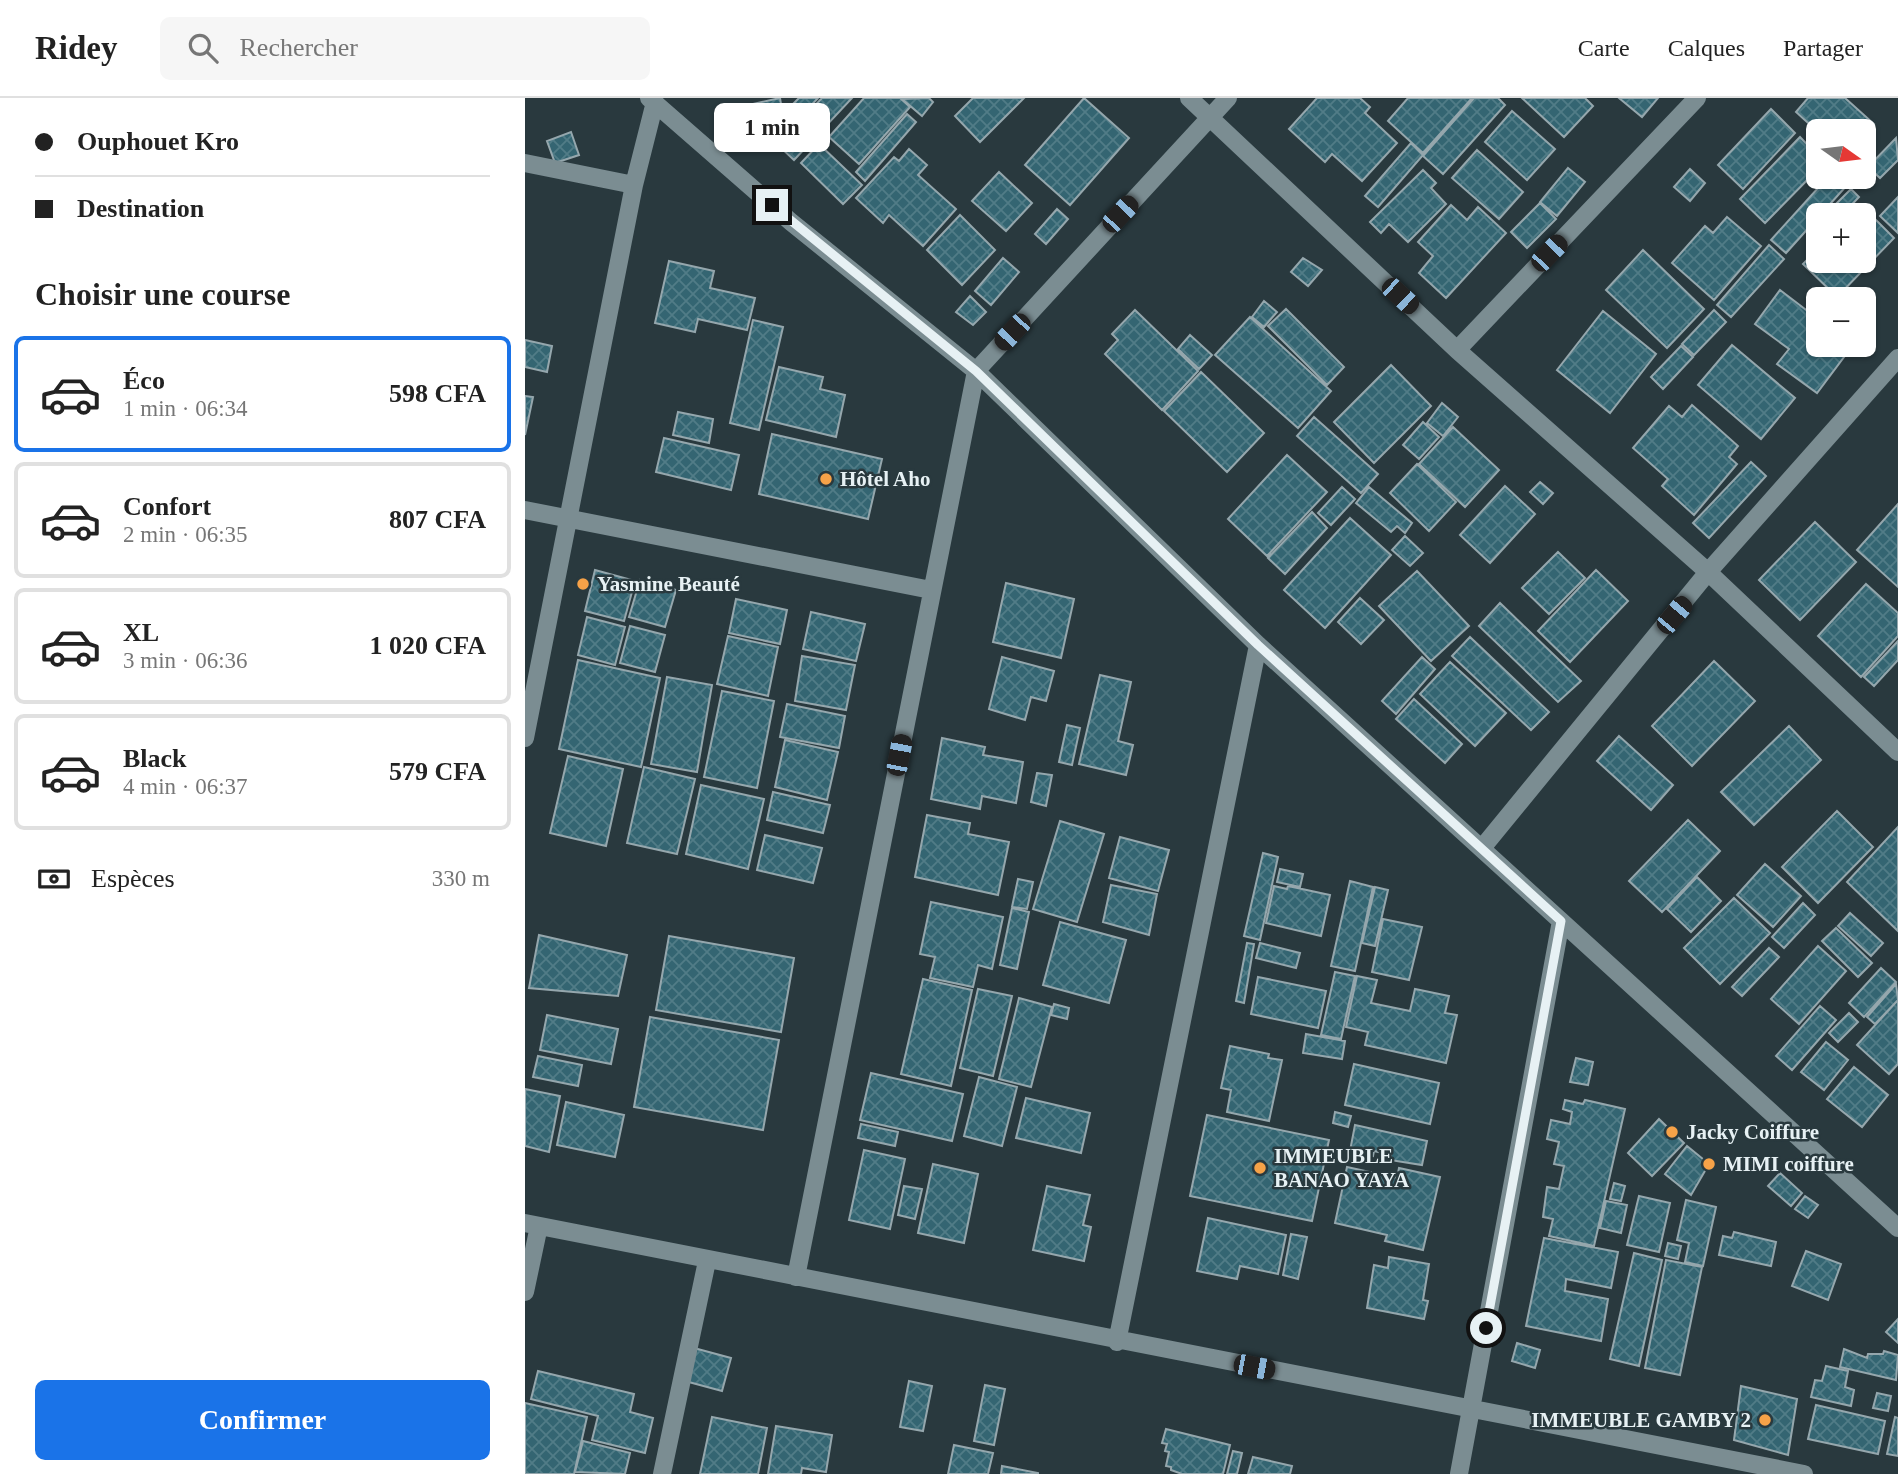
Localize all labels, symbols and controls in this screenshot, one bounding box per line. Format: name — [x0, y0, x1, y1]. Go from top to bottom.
search box — [160, 17, 650, 80]
icon: search — [184, 29, 222, 67]
text: Ridey — [35, 30, 118, 66]
text: Rechercher — [240, 33, 358, 62]
text: Carte — [1578, 35, 1630, 61]
text: Calques — [1668, 35, 1745, 61]
text: Partager — [1783, 35, 1863, 61]
callout: 1 min — [714, 104, 830, 153]
text: 1 min — [744, 115, 800, 140]
north arrow — [1806, 119, 1876, 189]
map controls — [1806, 119, 1876, 357]
text: Ouphouet Kro — [77, 127, 239, 156]
route end — [756, 189, 788, 221]
car — [1098, 191, 1143, 237]
text: Destination — [77, 194, 204, 223]
button: + — [1806, 203, 1876, 273]
car — [1527, 231, 1572, 275]
car — [1378, 274, 1423, 318]
text: Choisir une course — [35, 276, 290, 312]
button: − — [1806, 287, 1876, 357]
car — [990, 309, 1035, 355]
icon: car — [39, 363, 102, 426]
text: Éco — [123, 366, 165, 395]
text: 598 CFA — [389, 379, 486, 408]
text: 1 min · 06:34 — [123, 396, 248, 421]
place label: Hôtel Aho — [840, 467, 930, 491]
marker: Hôtel Aho — [818, 471, 834, 487]
icon: car — [39, 489, 102, 552]
text: Confort — [123, 492, 211, 521]
text: 807 CFA — [389, 505, 486, 534]
text: 2 min · 06:35 — [123, 522, 248, 547]
place label: Yasmine Beauté — [597, 572, 740, 596]
marker: Yasmine Beauté — [575, 576, 591, 592]
car — [1653, 592, 1696, 638]
icon: car — [39, 615, 102, 678]
text: XL — [123, 618, 159, 647]
text: 1 020 CFA — [369, 631, 486, 660]
text: 3 min · 06:36 — [123, 648, 248, 673]
car — [885, 732, 914, 778]
icon: car — [39, 741, 102, 804]
text: Black — [123, 744, 187, 773]
text: 579 CFA — [389, 757, 486, 786]
text: 4 min · 06:37 — [123, 774, 248, 799]
icon: cash — [35, 860, 73, 898]
text: Espèces — [91, 864, 175, 893]
text: 330 m — [432, 866, 490, 891]
place label: Jacky Coiffure — [1686, 1120, 1819, 1144]
marker: Jacky Coiffure — [1664, 1124, 1680, 1140]
place label: IMMEUBLE BANAO YAYA — [1274, 1144, 1410, 1192]
place label: MIMI coiffure — [1723, 1152, 1854, 1176]
marker: MIMI coiffure — [1701, 1156, 1717, 1172]
marker: IMMEUBLE BANAO YAYA — [1252, 1160, 1268, 1176]
route start — [1470, 1312, 1502, 1344]
car — [1232, 1353, 1277, 1381]
button: Confirmer — [35, 1380, 490, 1460]
place label: IMMEUBLE GAMBY 2 — [1531, 1408, 1751, 1432]
marker: IMMEUBLE GAMBY 2 — [1757, 1412, 1773, 1428]

